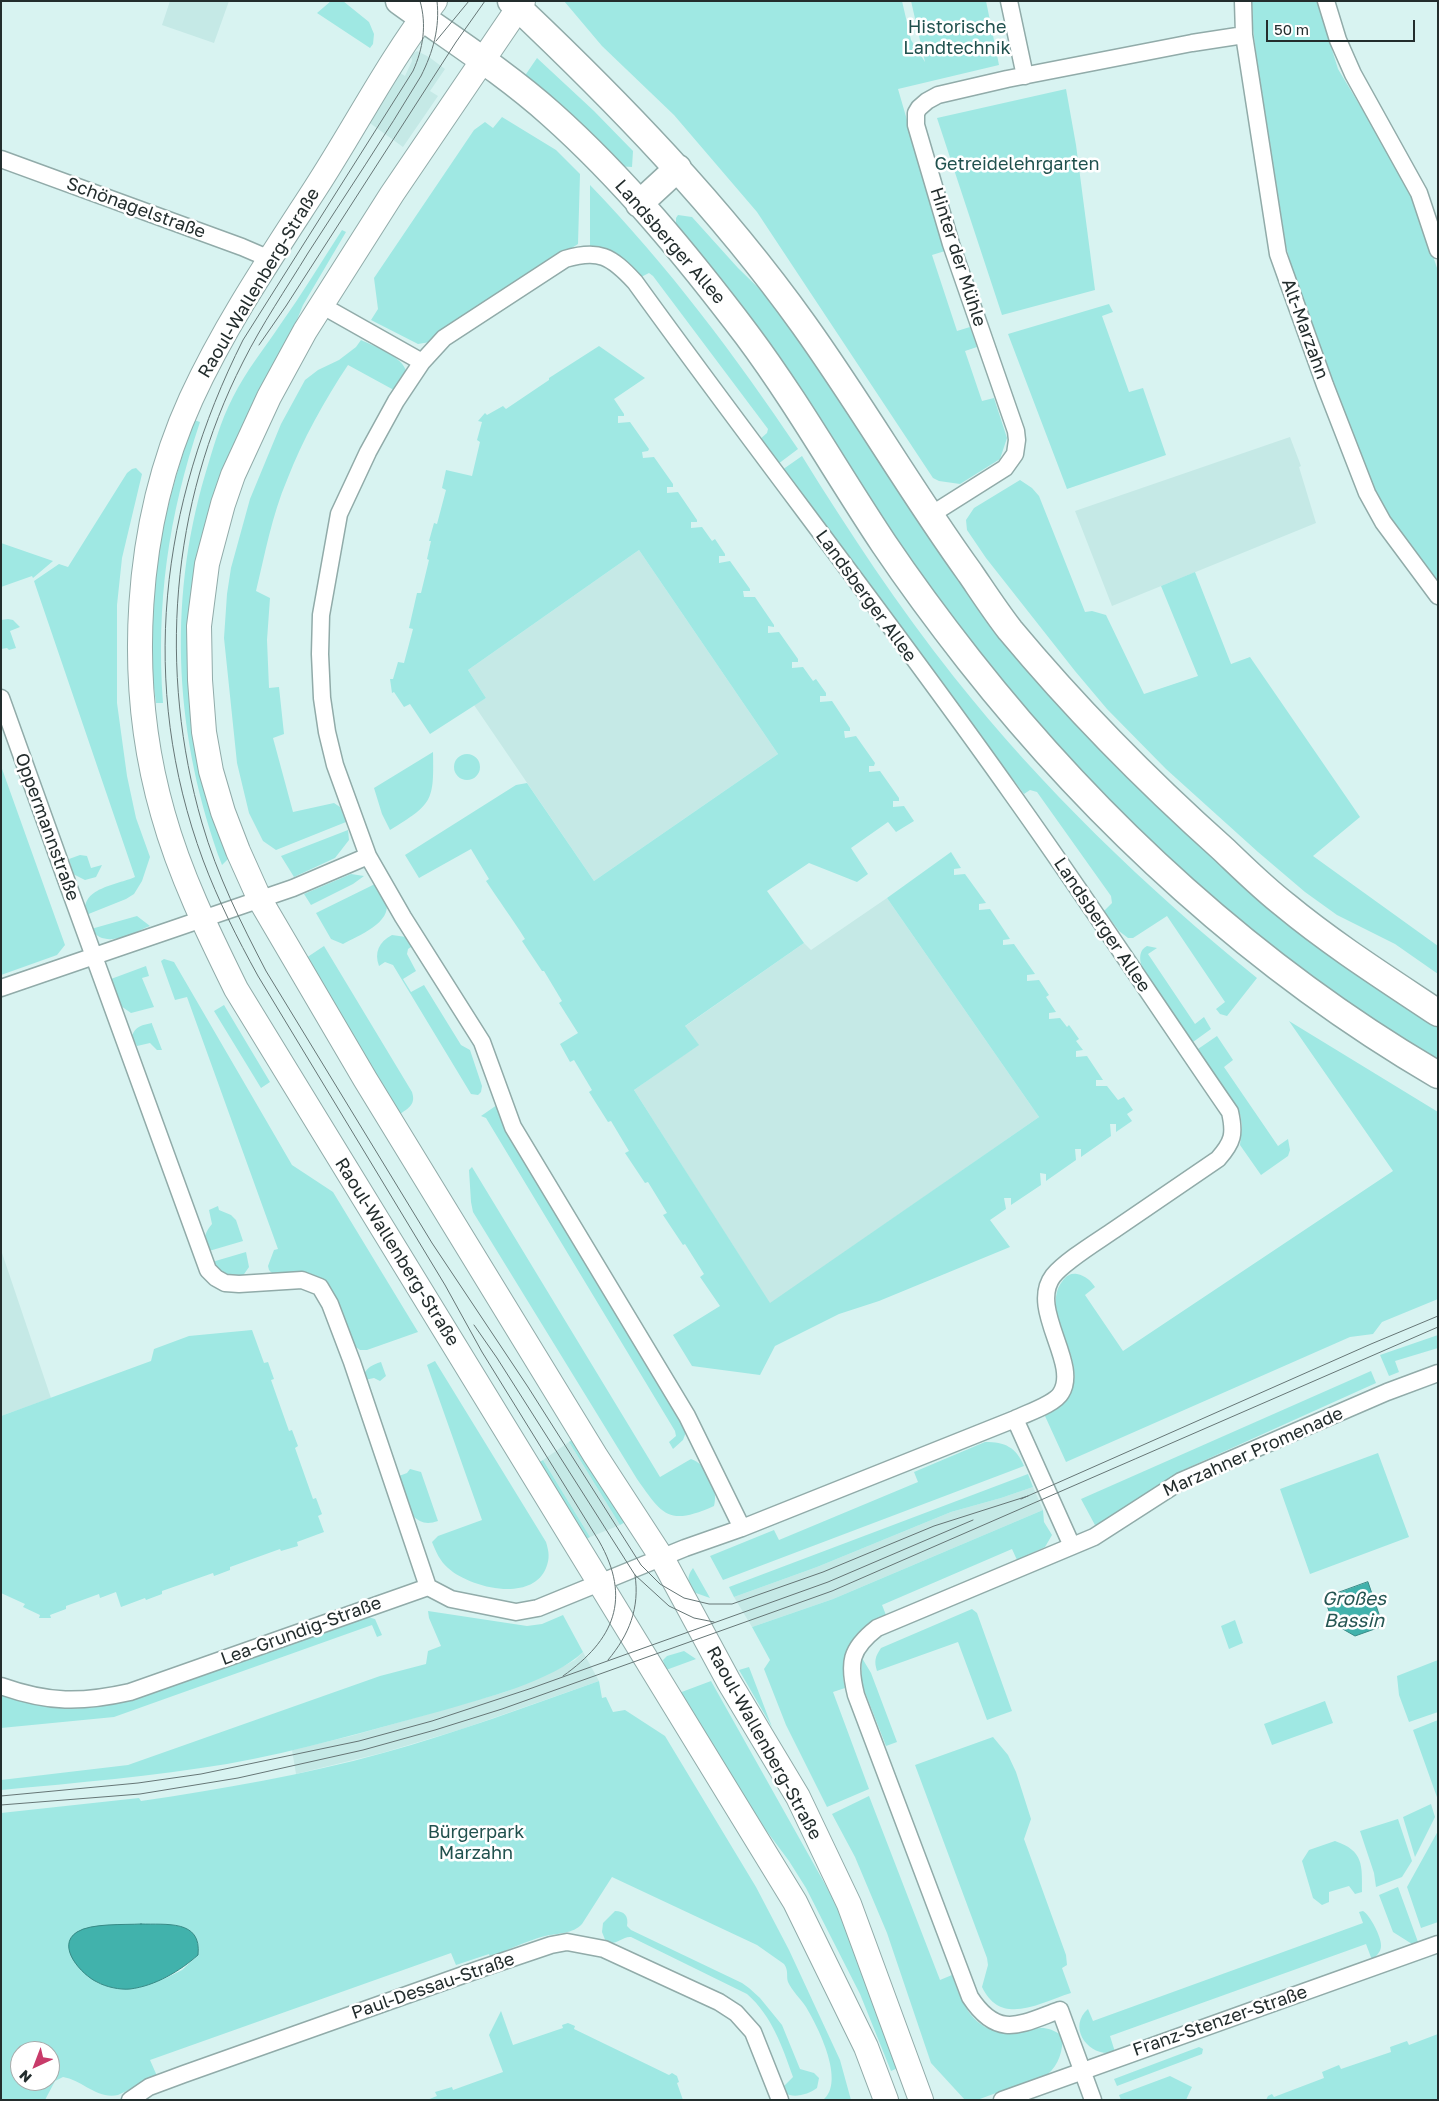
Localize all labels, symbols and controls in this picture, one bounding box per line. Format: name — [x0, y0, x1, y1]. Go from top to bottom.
scale bar — [1269, 10, 1418, 42]
park label: Historische Landtechnik — [903, 16, 1011, 58]
text: 50 m — [1274, 20, 1309, 38]
park label: Getreidelehrgarten — [934, 153, 1100, 175]
street label: Schönagelstraße — [64, 173, 208, 243]
street label: Landsberger Allee — [610, 175, 730, 309]
street label: Raoul-Wallenberg-Straße — [194, 184, 324, 382]
street label: Hinter der Mühle — [925, 185, 991, 329]
street label: Alt-Marzahn — [1277, 276, 1333, 382]
street label: Landsberger Allee — [811, 526, 921, 666]
street label: Oppermannstraße — [10, 750, 84, 904]
street label: Landsberger Allee — [1049, 854, 1155, 996]
street label: Raoul-Wallenberg-Straße — [330, 1154, 464, 1350]
street label: Marzahner Promenade — [1160, 1403, 1346, 1501]
water label: Großes Bassin — [1322, 1588, 1386, 1632]
street label: Lea-Grundig-Straße — [218, 1592, 384, 1670]
street label: Raoul-Wallenberg-Straße — [702, 1642, 826, 1844]
park label: Bürgerpark Marzahn — [428, 1821, 524, 1864]
street label: Paul-Dessau-Straße — [349, 1948, 517, 2024]
street label: Franz-Stenzer-Straße — [1130, 1981, 1310, 2061]
north arrow — [10, 2041, 60, 2091]
text: N — [15, 2067, 35, 2086]

